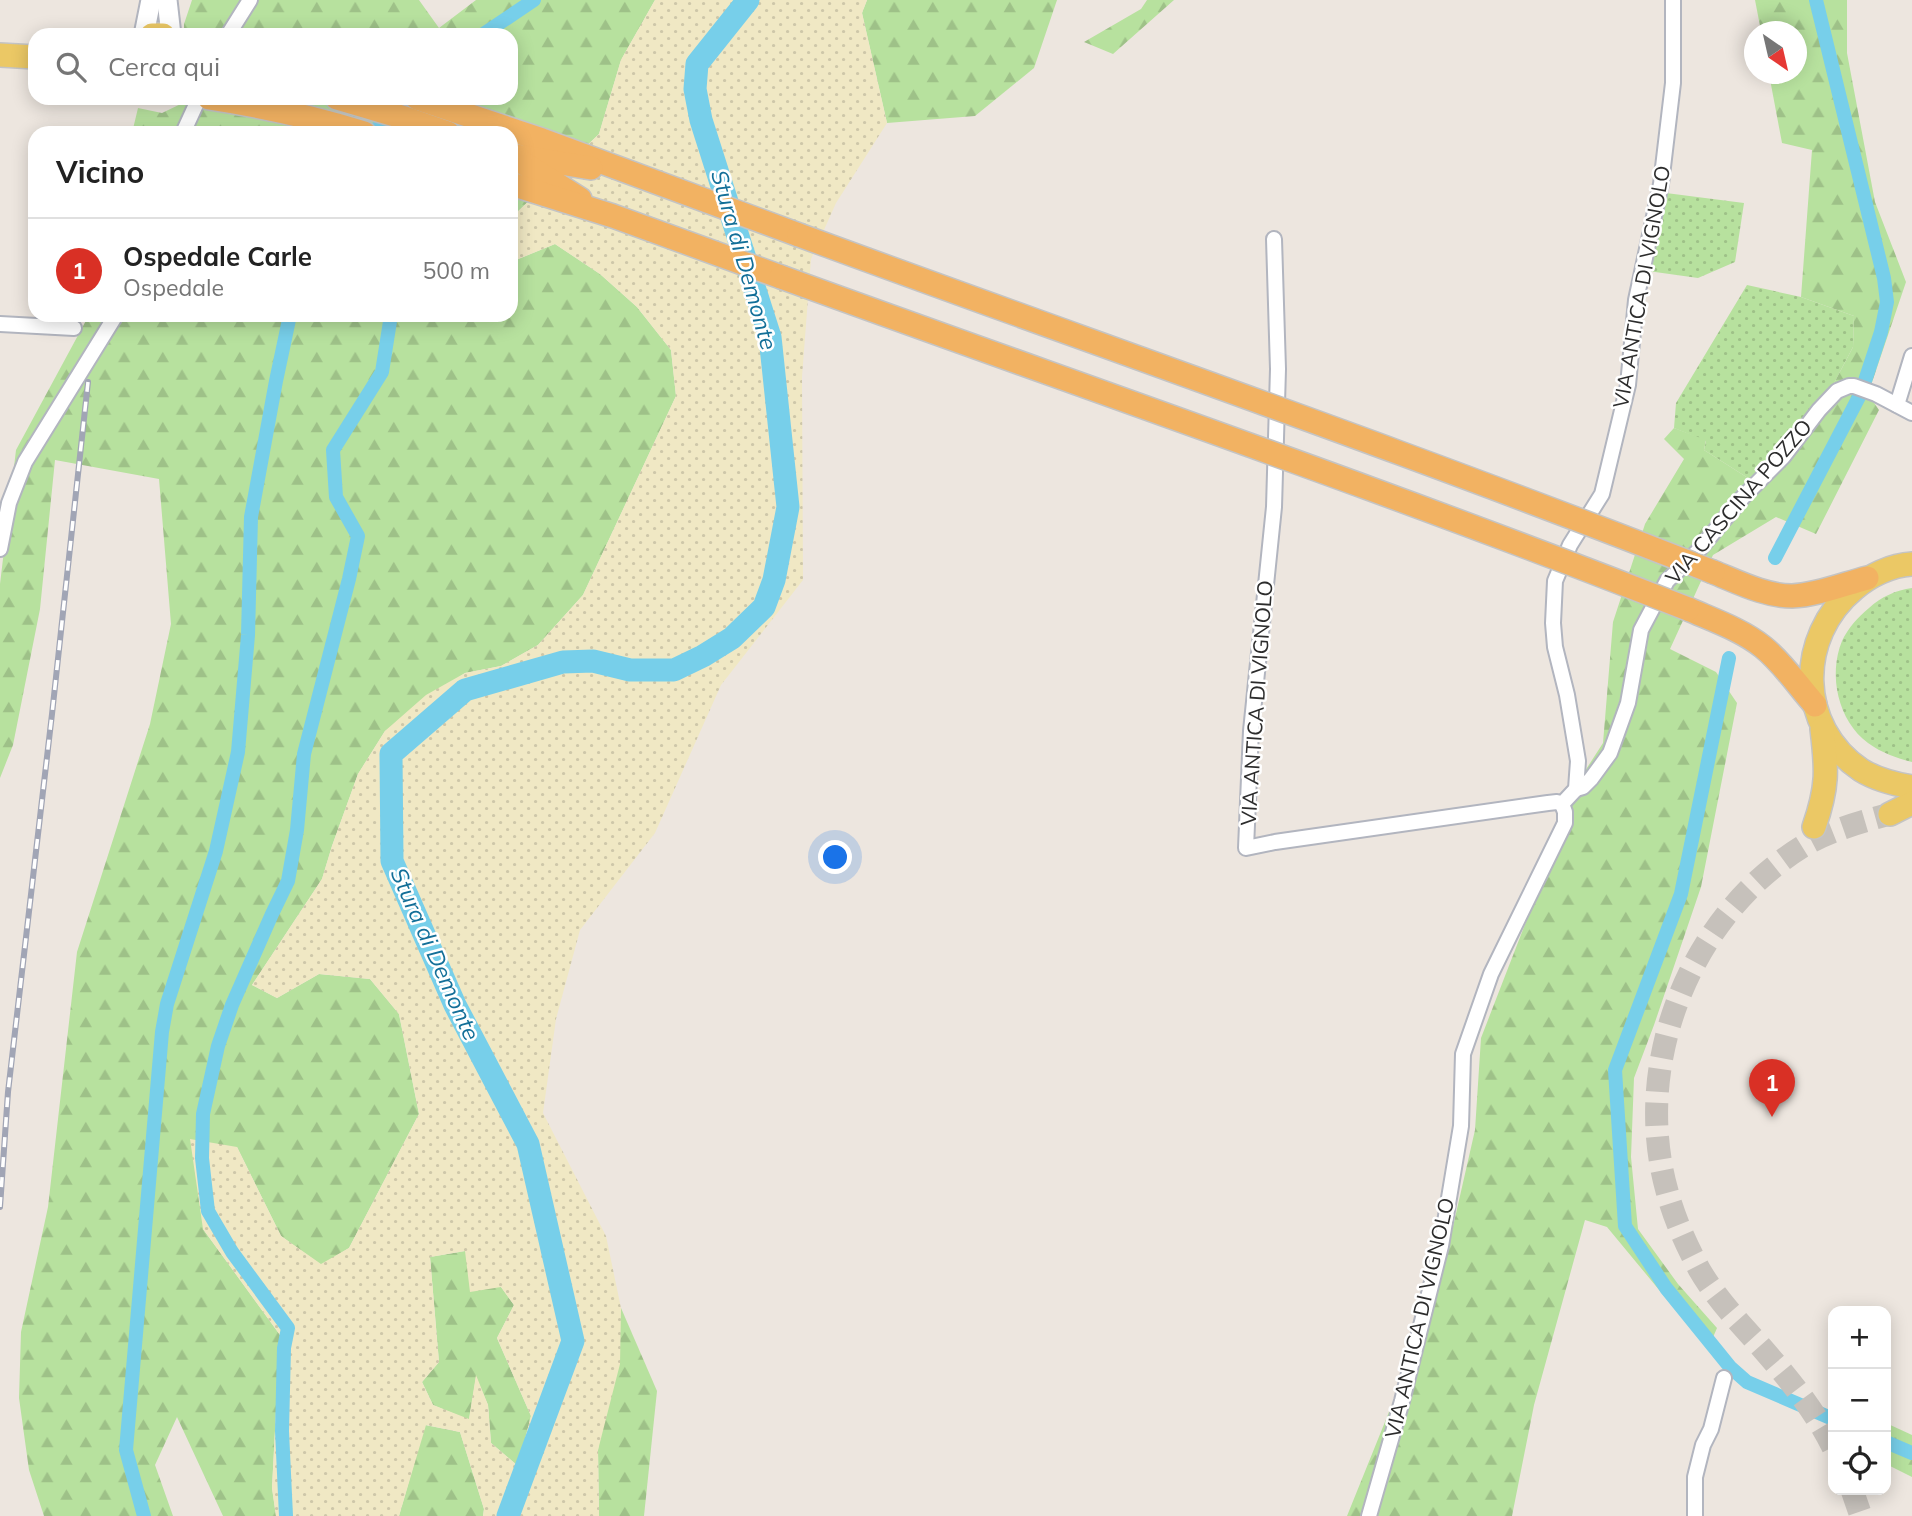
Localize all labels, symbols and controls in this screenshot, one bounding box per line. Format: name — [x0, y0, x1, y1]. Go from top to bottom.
north arrow — [1744, 21, 1807, 84]
search box — [28, 28, 518, 105]
icon: search — [52, 48, 90, 86]
text: Cerca qui — [108, 50, 220, 83]
text: Vicino — [56, 153, 144, 191]
street label: VIA ANTICA DI VIGNOLO — [1607, 163, 1675, 410]
water label: Stura di Demonte — [705, 167, 784, 353]
text: Ospedale Carle — [123, 240, 312, 273]
text: 1 — [72, 256, 86, 285]
text: 500 m — [422, 256, 490, 285]
text: Ospedale — [123, 273, 224, 302]
street label: VIA CASCINA POZZO — [1660, 414, 1817, 589]
street label: VIA ANTICA DI VIGNOLO — [1234, 579, 1278, 827]
your location — [818, 840, 852, 874]
water label: Stura di Demonte — [384, 863, 487, 1045]
pin: 1 — [1749, 1059, 1795, 1117]
street label: VIA ANTICA DI VIGNOLO — [1379, 1195, 1459, 1441]
map controls — [1828, 1306, 1891, 1495]
button: + — [1828, 1306, 1891, 1369]
button: − — [1828, 1369, 1891, 1432]
button: locate — [1828, 1432, 1891, 1495]

